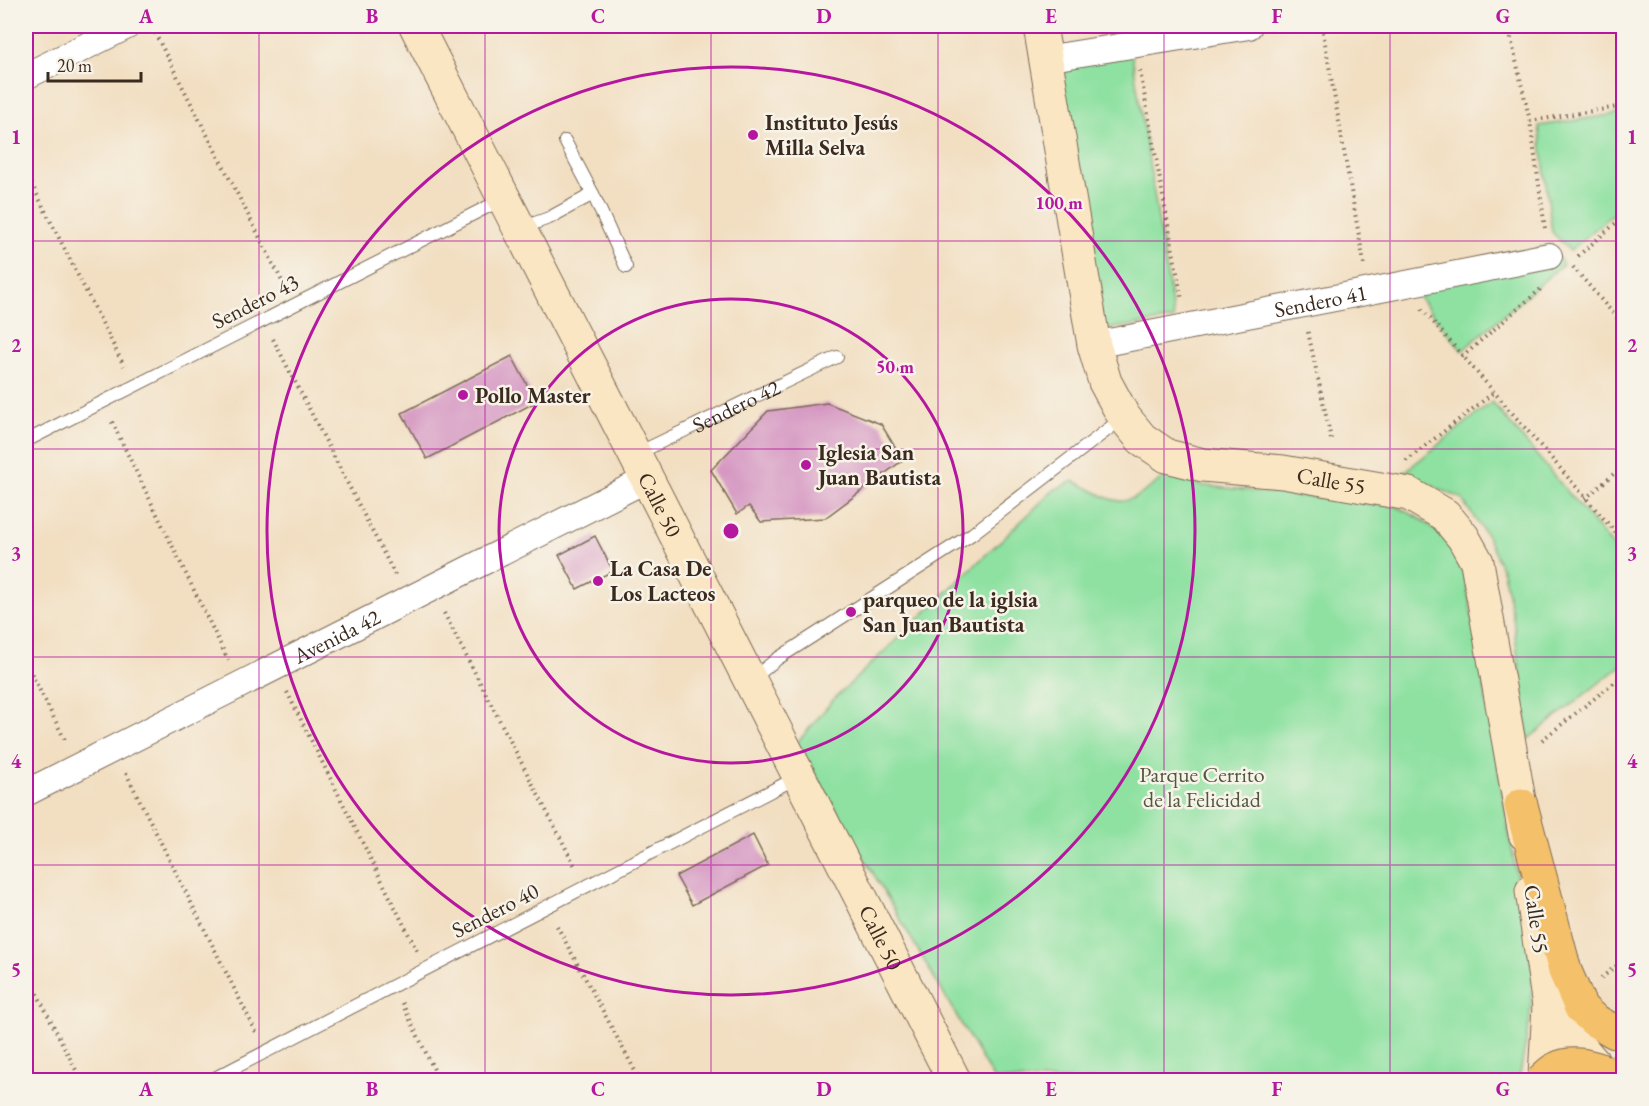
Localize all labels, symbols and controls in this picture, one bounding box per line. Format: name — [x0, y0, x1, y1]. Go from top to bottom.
text: A — [138, 3, 154, 29]
text: B — [366, 3, 378, 29]
text: C — [591, 3, 605, 29]
text: D — [816, 3, 832, 29]
text: E — [1045, 3, 1057, 29]
text: F — [1272, 3, 1283, 29]
text: G — [1496, 3, 1510, 29]
scale bar — [48, 45, 141, 83]
text: 20 m — [57, 54, 92, 77]
place label: Instituto Jesús Milla Selva — [765, 108, 898, 162]
text: 1 — [11, 124, 21, 150]
text: 1 — [1627, 124, 1637, 150]
marker: Instituto Jesús Milla Selva — [746, 128, 760, 142]
text: 100 m — [1035, 191, 1083, 214]
street label: Sendero 43 — [207, 267, 304, 336]
street label: Sendero 41 — [1272, 278, 1370, 324]
text: 2 — [11, 332, 22, 358]
text: 2 — [1627, 332, 1638, 358]
text: 50 m — [876, 355, 914, 378]
street label: Sendero 42 — [688, 373, 785, 440]
place label: Pollo Master — [475, 381, 592, 410]
marker: Pollo Master — [456, 388, 470, 402]
place label: Iglesia San Juan Bautista — [816, 438, 941, 492]
marker: Iglesia San Juan Bautista — [799, 458, 813, 472]
street label: Calle 55 — [1295, 461, 1368, 501]
street label: Calle 50 — [631, 467, 689, 542]
centre of rings — [721, 521, 741, 541]
text: 3 — [11, 540, 21, 566]
text: 3 — [1627, 540, 1637, 566]
place label: La Casa De Los Lacteos — [610, 554, 715, 608]
marker: La Casa De Los Lacteos — [591, 574, 605, 588]
place label: parqueo de la iglsia San Juan Bautista — [863, 585, 1038, 639]
street label: Avenida 42 — [287, 602, 386, 671]
marker: parqueo de la iglsia San Juan Bautista — [844, 605, 858, 619]
text: 4 — [11, 748, 22, 774]
text: 4 — [1627, 748, 1638, 774]
park label: Parque Cerrito de la Felicidad — [1139, 760, 1265, 814]
street label: Sendero 40 — [447, 876, 544, 945]
street label: Calle 55 — [1517, 883, 1556, 955]
street label: Calle 50 — [852, 900, 909, 975]
text: 5 — [11, 956, 21, 982]
text: 5 — [1627, 956, 1637, 982]
text: A — [138, 1076, 154, 1102]
text: B — [366, 1076, 378, 1102]
text: C — [591, 1076, 605, 1102]
text: D — [816, 1076, 832, 1102]
text: E — [1045, 1076, 1057, 1102]
text: F — [1272, 1076, 1283, 1102]
text: G — [1496, 1076, 1510, 1102]

